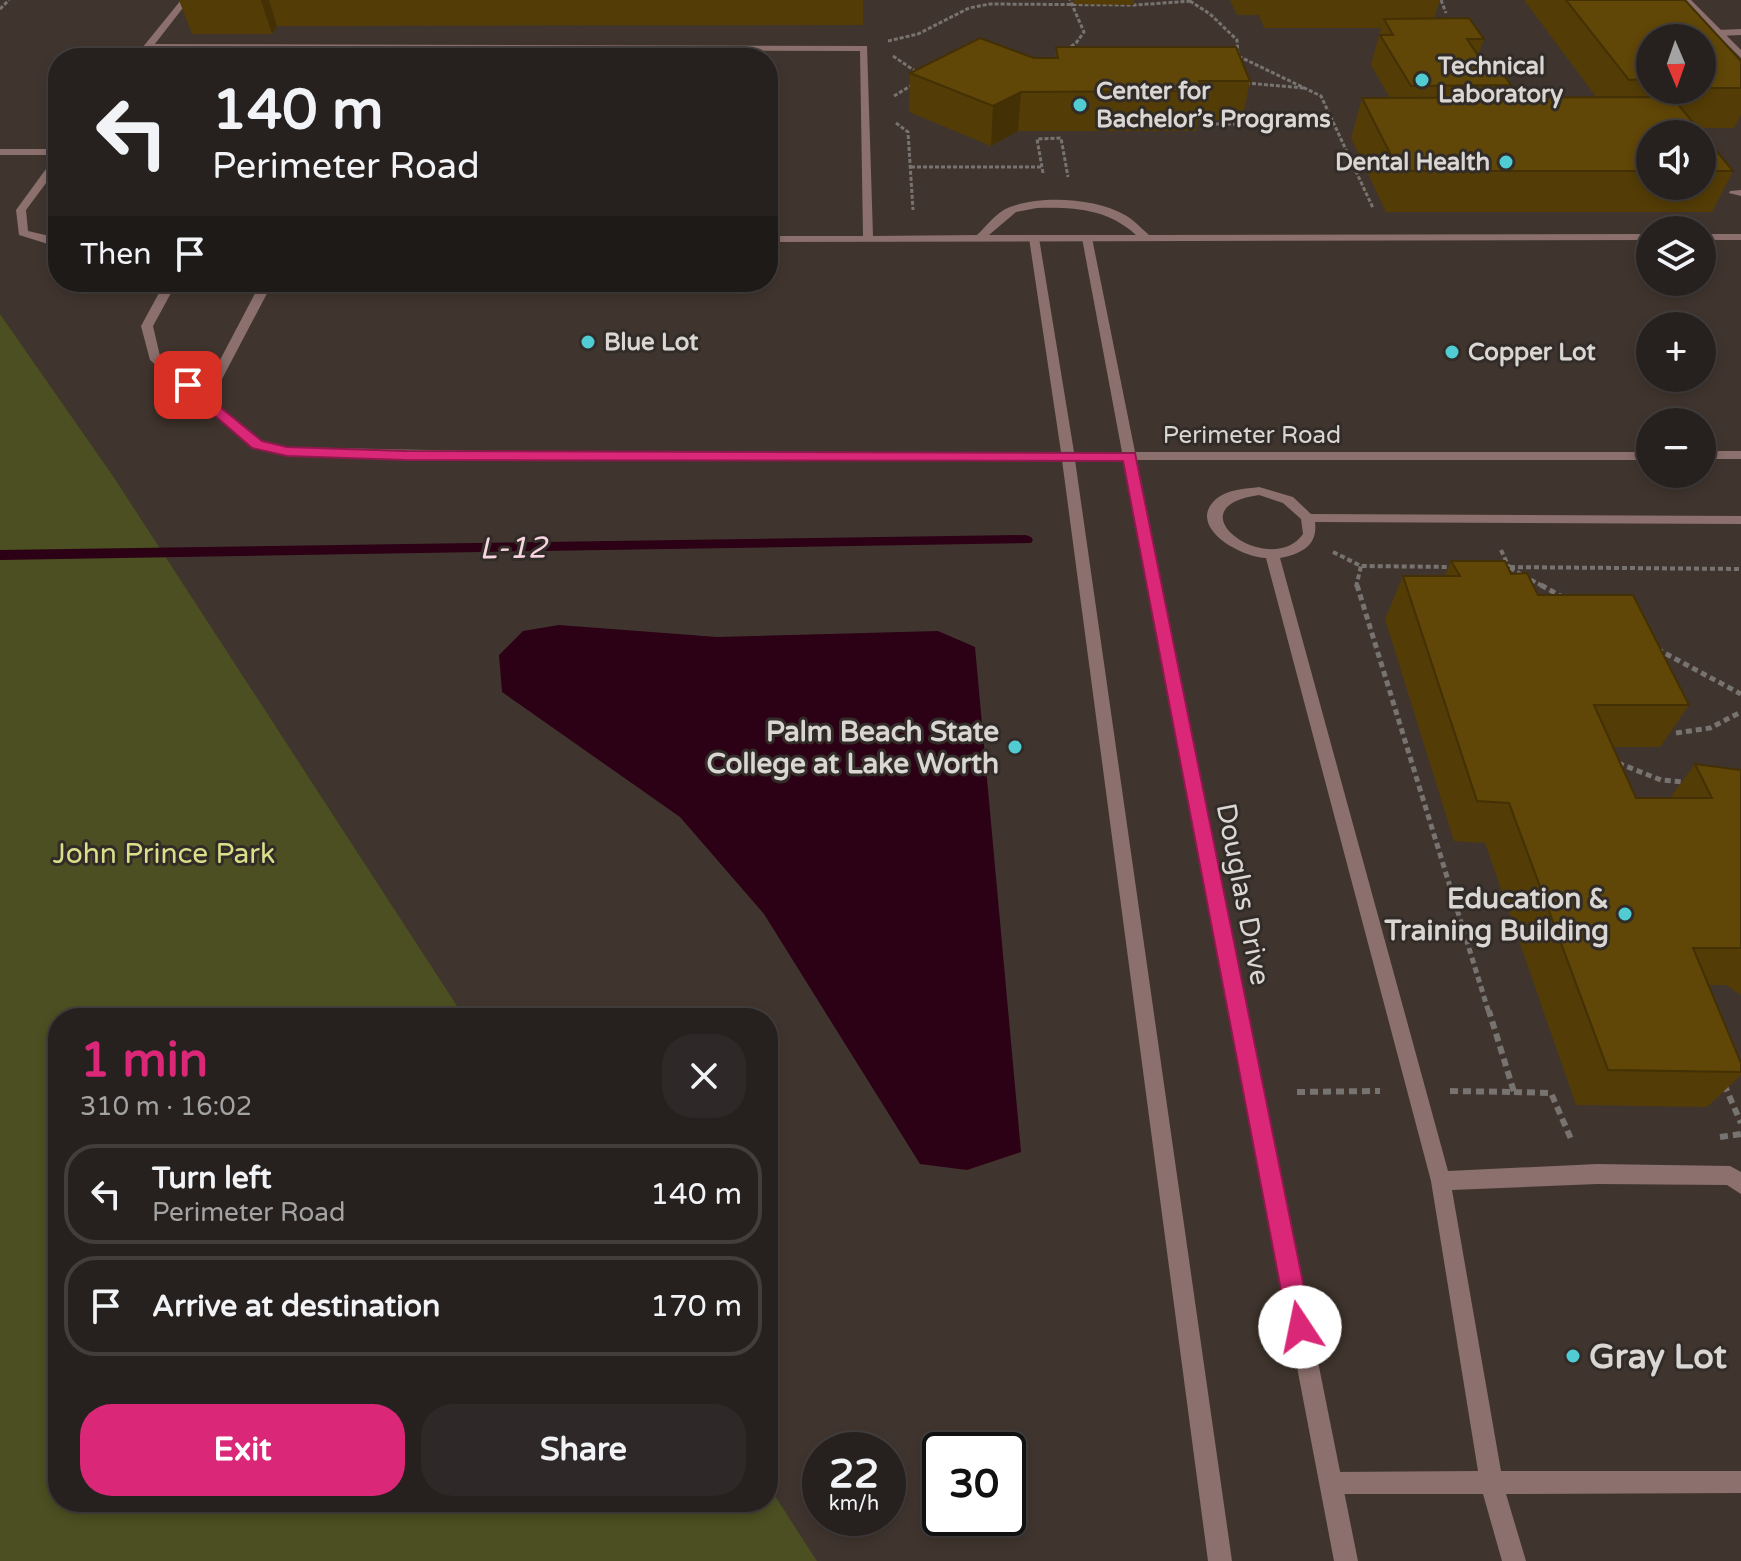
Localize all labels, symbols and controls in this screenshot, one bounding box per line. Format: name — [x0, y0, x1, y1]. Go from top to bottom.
north arrow — [1636, 24, 1716, 104]
map controls — [1636, 24, 1716, 488]
place label: Technical Laboratory — [1437, 52, 1563, 109]
marker: Technical Laboratory — [1413, 71, 1431, 89]
text: 140 m — [212, 77, 383, 144]
place label: Center for Bachelor’s Programs — [1096, 77, 1331, 134]
icon: left — [80, 80, 184, 184]
marker: Center for Bachelor’s Programs — [1071, 96, 1089, 114]
button: sound — [1636, 120, 1716, 200]
text: Perimeter Road — [212, 145, 480, 188]
place label: Dental Health — [1335, 148, 1490, 177]
marker: Dental Health — [1497, 153, 1515, 171]
button: layers — [1636, 216, 1716, 296]
icon: arrive — [168, 232, 212, 276]
text: Then — [80, 236, 152, 273]
button: + — [1636, 312, 1716, 392]
place label: Blue Lot — [604, 328, 699, 357]
marker: Blue Lot — [579, 333, 597, 351]
place label: Copper Lot — [1468, 338, 1597, 367]
marker: Copper Lot — [1443, 343, 1461, 361]
pin — [154, 351, 222, 419]
icon: arrive — [166, 363, 210, 407]
button: − — [1636, 408, 1716, 488]
street label: Perimeter Road — [1163, 421, 1341, 450]
water label: L-12 — [479, 529, 549, 568]
place label: Palm Beach State College at Lake Worth — [706, 715, 999, 781]
marker: Palm Beach State College at Lake Worth — [1006, 738, 1024, 756]
street label: Douglas Drive — [1209, 800, 1277, 988]
park label: John Prince Park — [53, 837, 275, 871]
place label: Education & Training Building — [1384, 882, 1609, 948]
marker: Education & Training Building — [1616, 905, 1634, 923]
text: 1 min — [80, 1032, 208, 1090]
button: close — [662, 1034, 746, 1118]
text: 310 m · 16:02 — [80, 1091, 252, 1122]
text: Turn left — [152, 1160, 271, 1197]
icon: left — [84, 1172, 128, 1216]
text: 140 m — [650, 1176, 742, 1213]
text: Perimeter Road — [152, 1197, 345, 1228]
icon: arrive — [84, 1284, 128, 1328]
position arrow — [1258, 1285, 1342, 1369]
text: Arrive at destination — [152, 1288, 440, 1325]
text: 170 m — [650, 1288, 742, 1325]
place label: Gray Lot — [1589, 1337, 1727, 1378]
marker: Gray Lot — [1564, 1347, 1582, 1365]
button: Exit — [80, 1404, 405, 1496]
button: Share — [421, 1404, 746, 1496]
speed limit sign: 30 — [922, 1432, 1026, 1536]
text: 22 — [829, 1450, 879, 1498]
text: km/h — [829, 1492, 879, 1516]

